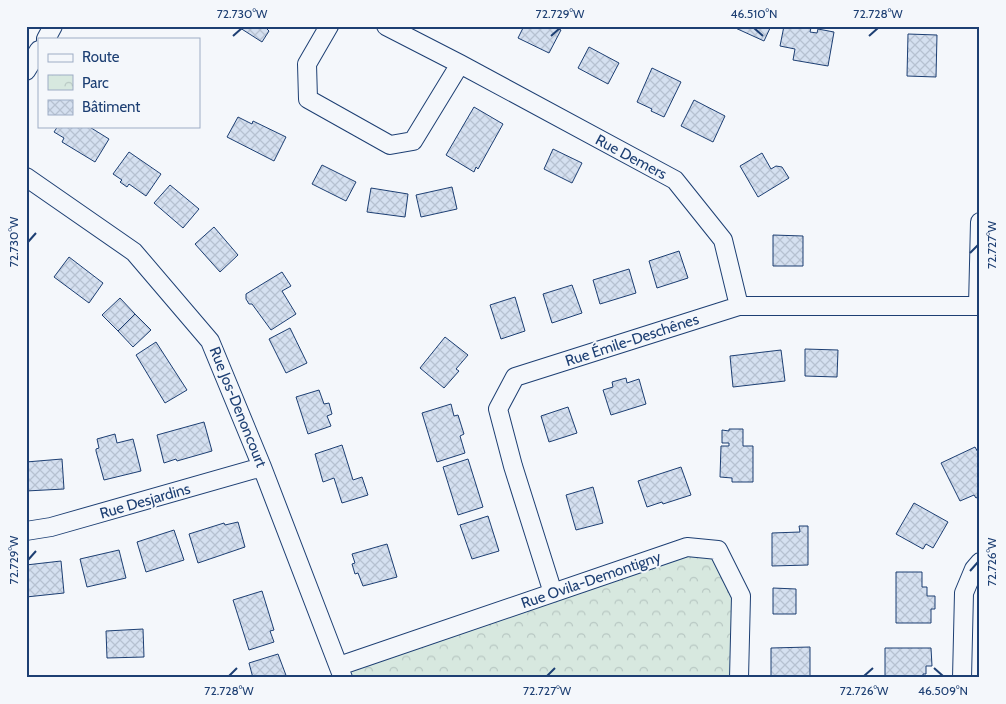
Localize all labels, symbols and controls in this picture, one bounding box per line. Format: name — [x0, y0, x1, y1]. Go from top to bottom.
text: 72.730°W — [217, 6, 268, 21]
text: 72.729°W — [536, 6, 585, 21]
text: 46.510°N — [731, 6, 777, 21]
text: 72.728°W — [853, 6, 903, 21]
legend — [38, 38, 200, 128]
text: Route — [82, 48, 120, 66]
text: Parc — [82, 74, 109, 92]
text: Bâtiment — [82, 98, 140, 116]
street label: Rue Demers — [592, 131, 670, 183]
text: 72.730°W — [6, 216, 21, 267]
text: 72.727°W — [984, 220, 999, 269]
street label: Rue Émile-Deschênes — [563, 309, 701, 370]
street label: Rue Jos-Denoncourt — [206, 344, 270, 470]
street label: Rue Desjardins — [98, 479, 192, 523]
text: 72.729°W — [6, 535, 21, 584]
text: 72.726°W — [984, 537, 999, 586]
street label: Rue Ovila-Demontigny — [519, 547, 664, 612]
text: 72.728°W — [204, 683, 254, 698]
text: 72.727°W — [523, 683, 572, 698]
text: 72.726°W — [840, 683, 889, 698]
text: 46.509°N — [918, 683, 968, 698]

